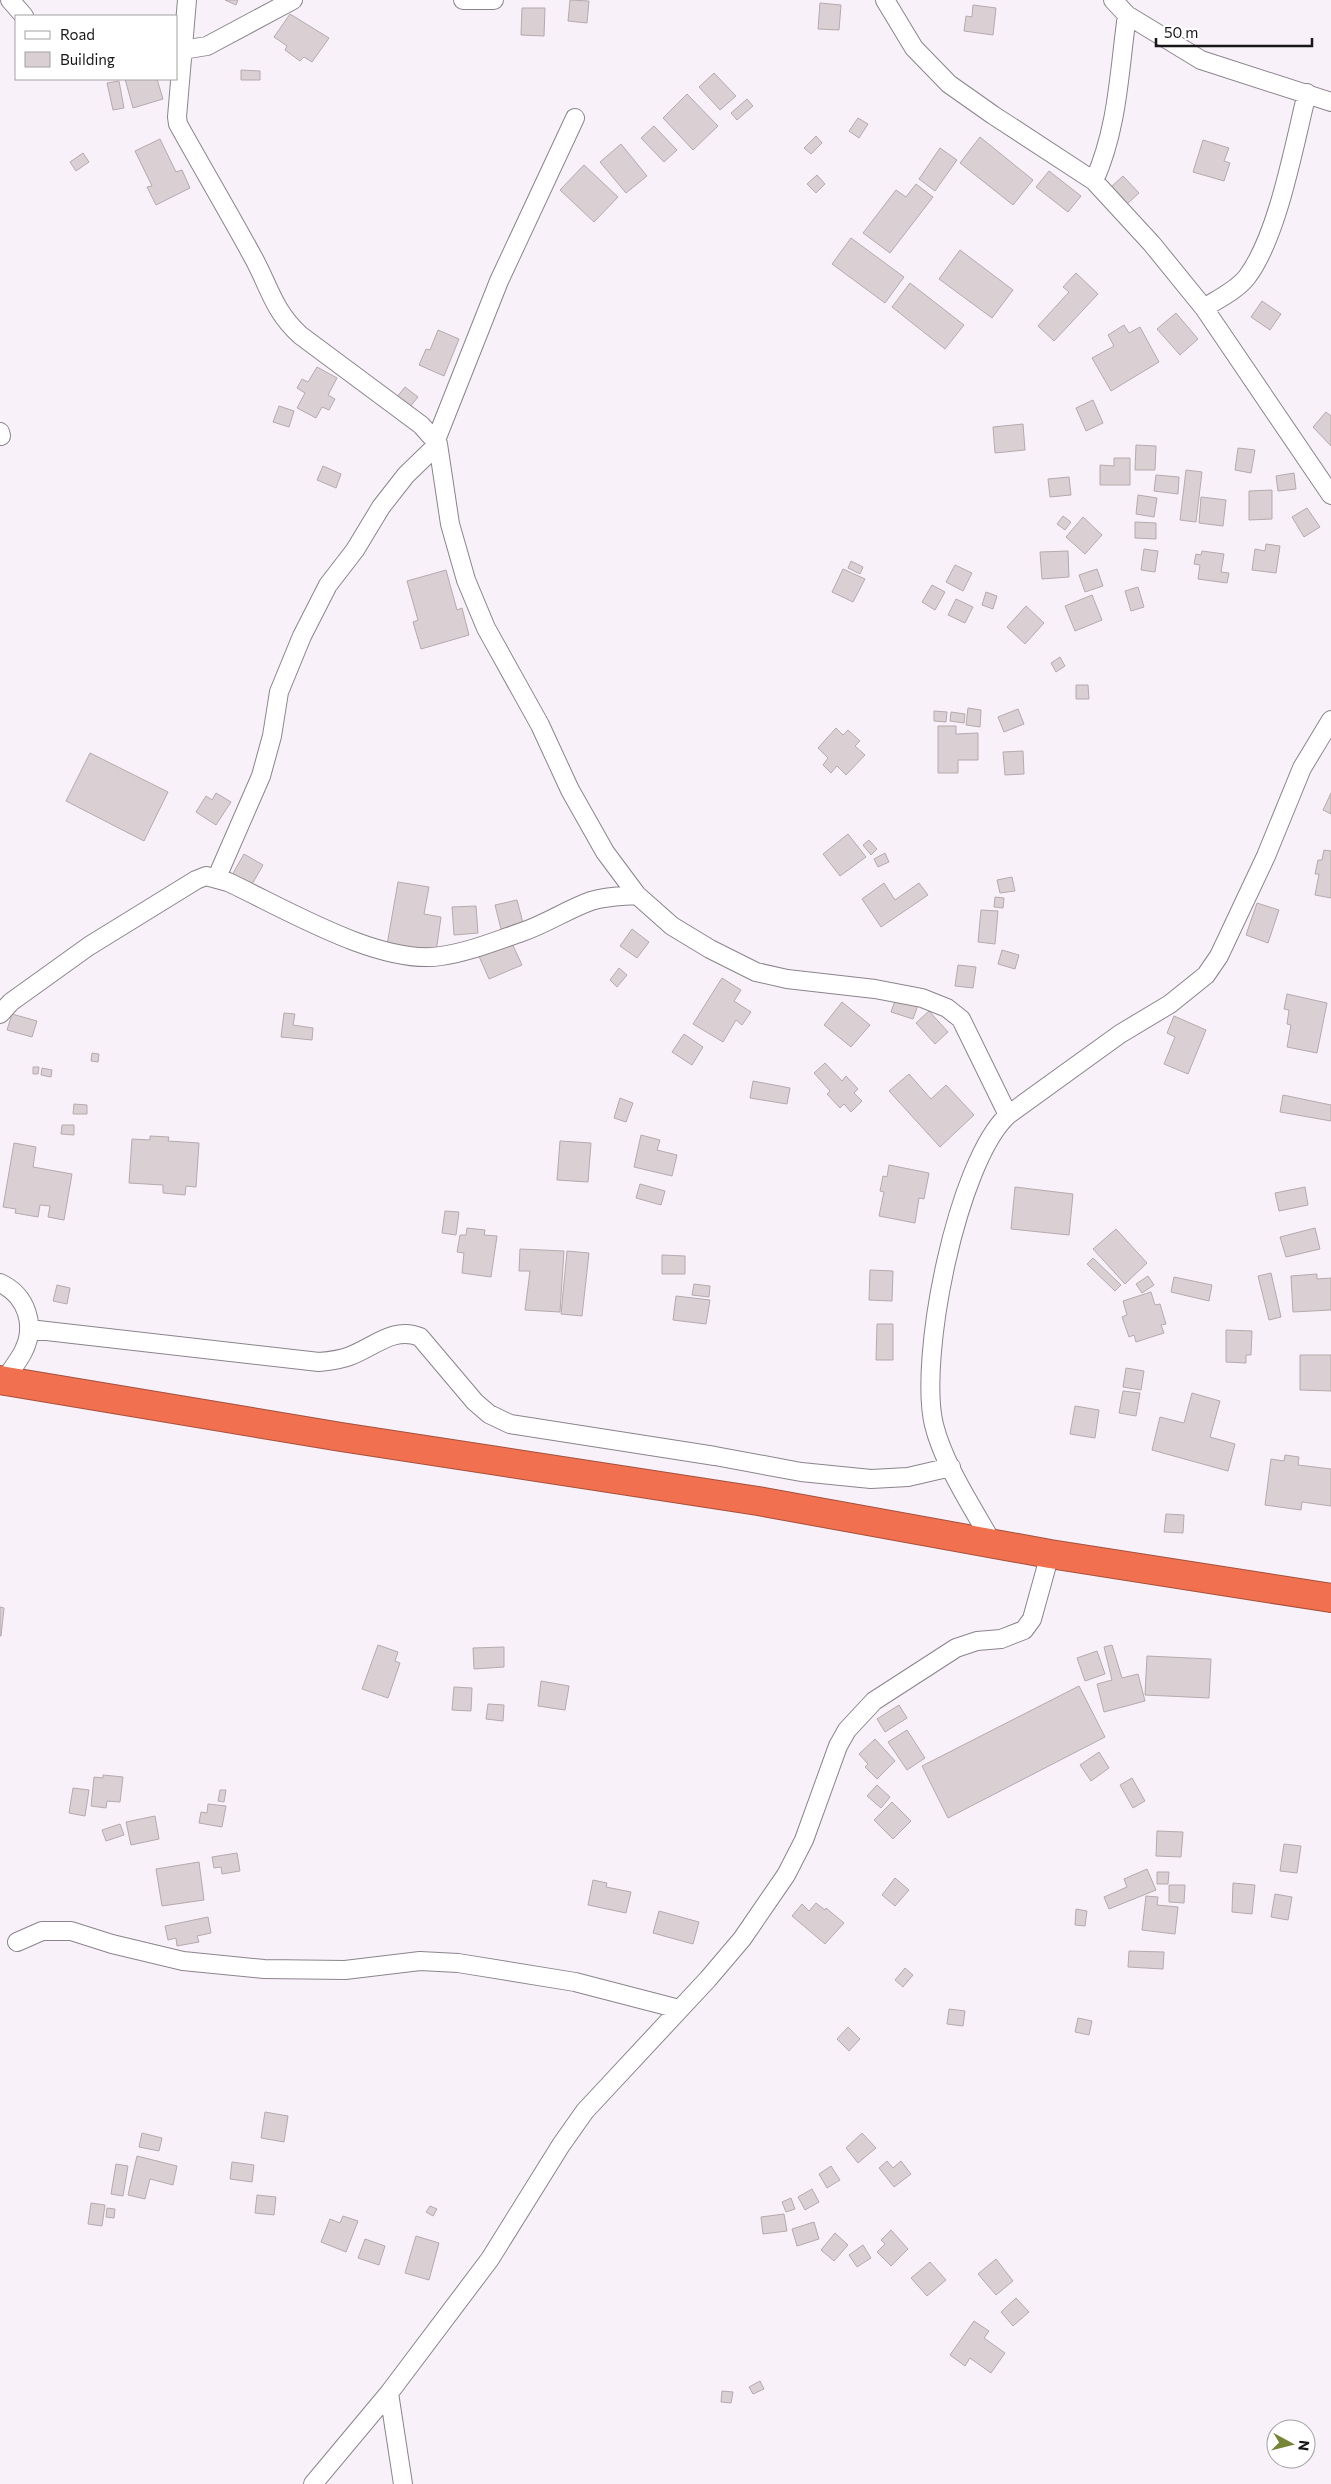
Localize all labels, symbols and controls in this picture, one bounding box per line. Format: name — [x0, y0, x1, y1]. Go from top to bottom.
legend — [15, 15, 178, 80]
scale bar — [1156, 15, 1312, 47]
text: 50 m — [1164, 23, 1198, 41]
text: Road — [60, 25, 95, 43]
text: Building — [60, 50, 115, 68]
north arrow — [1266, 2419, 1316, 2469]
text: N — [1295, 2439, 1313, 2452]

